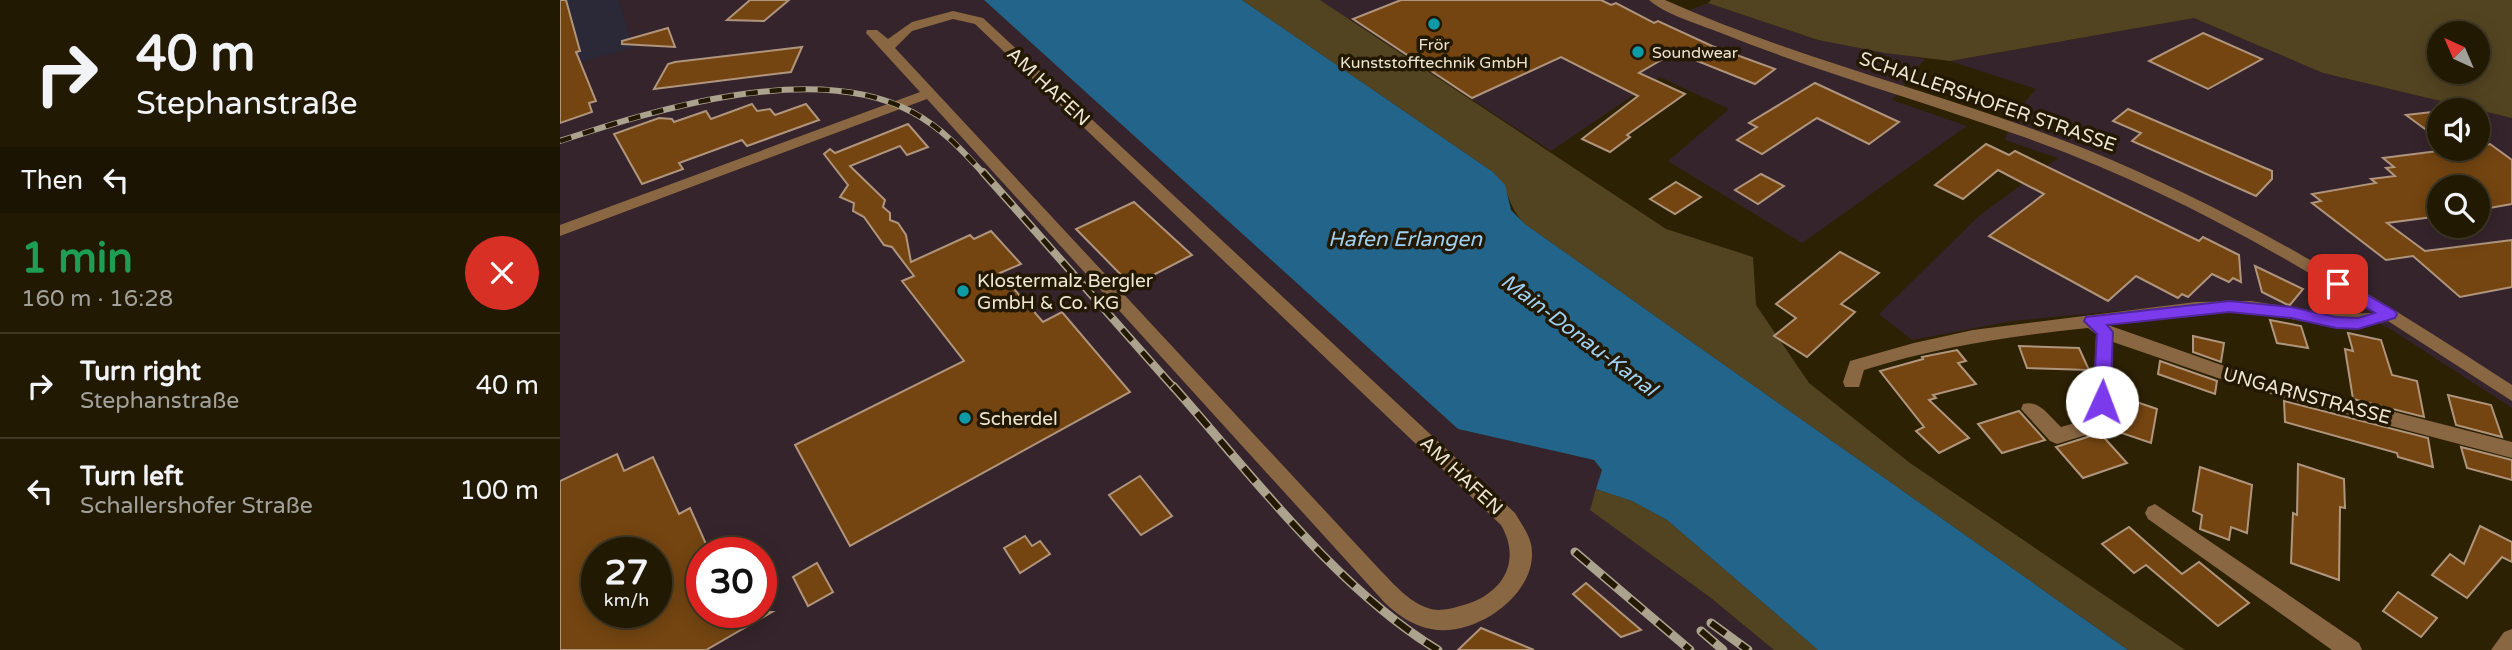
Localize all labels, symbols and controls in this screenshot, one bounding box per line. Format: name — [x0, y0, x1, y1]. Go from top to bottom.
marker: Frör Kunststofftechnik GmbH — [1426, 16, 1442, 32]
north arrow — [2427, 21, 2490, 84]
map controls — [2427, 21, 2490, 238]
text: 40 m — [136, 25, 255, 84]
icon: right — [21, 28, 112, 119]
place label: Frör Kunststofftechnik GmbH — [1340, 35, 1528, 73]
street label: AM HAFEN — [1002, 43, 1094, 131]
place label: Soundwear — [1652, 43, 1739, 63]
marker: Soundwear — [1630, 44, 1646, 60]
street label: SCHALLERSHOFER STRASSE — [1856, 48, 2119, 156]
text: Stephanstraße — [136, 85, 358, 123]
button: sound — [2427, 98, 2490, 161]
icon: left — [97, 161, 135, 199]
text: Then — [21, 165, 83, 196]
button: search — [2427, 175, 2490, 238]
water label: Hafen Erlangen — [1328, 227, 1483, 252]
text: 1 min — [21, 233, 133, 284]
button: close — [465, 236, 539, 310]
pin — [2308, 254, 2368, 314]
icon: arrive — [2319, 265, 2357, 303]
water label: Main-Donau-Kanal — [1496, 269, 1664, 404]
place label: Klostermalz Bergler GmbH & Co. KG — [977, 270, 1154, 314]
marker: Klostermalz Bergler GmbH & Co. KG — [955, 283, 971, 299]
text: 160 m · 16:28 — [21, 285, 173, 313]
text: Turn right — [80, 356, 201, 387]
street label: UNGARNSTRASSE — [2220, 363, 2393, 429]
position arrow — [2065, 365, 2139, 439]
icon: right — [21, 367, 59, 405]
text: 40 m — [476, 370, 539, 401]
text: Stephanstraße — [80, 387, 239, 415]
place label: Scherdel — [979, 408, 1058, 430]
marker: Scherdel — [957, 410, 973, 426]
street label: AM HAFEN — [1415, 432, 1507, 520]
text: Turn left — [80, 461, 183, 492]
icon: left — [21, 472, 59, 510]
text: 100 m — [459, 475, 539, 506]
text: Schallershofer Straße — [80, 492, 313, 520]
speed limit sign: 30 — [686, 537, 777, 628]
text: 27 — [605, 552, 648, 594]
text: km/h — [604, 589, 649, 611]

